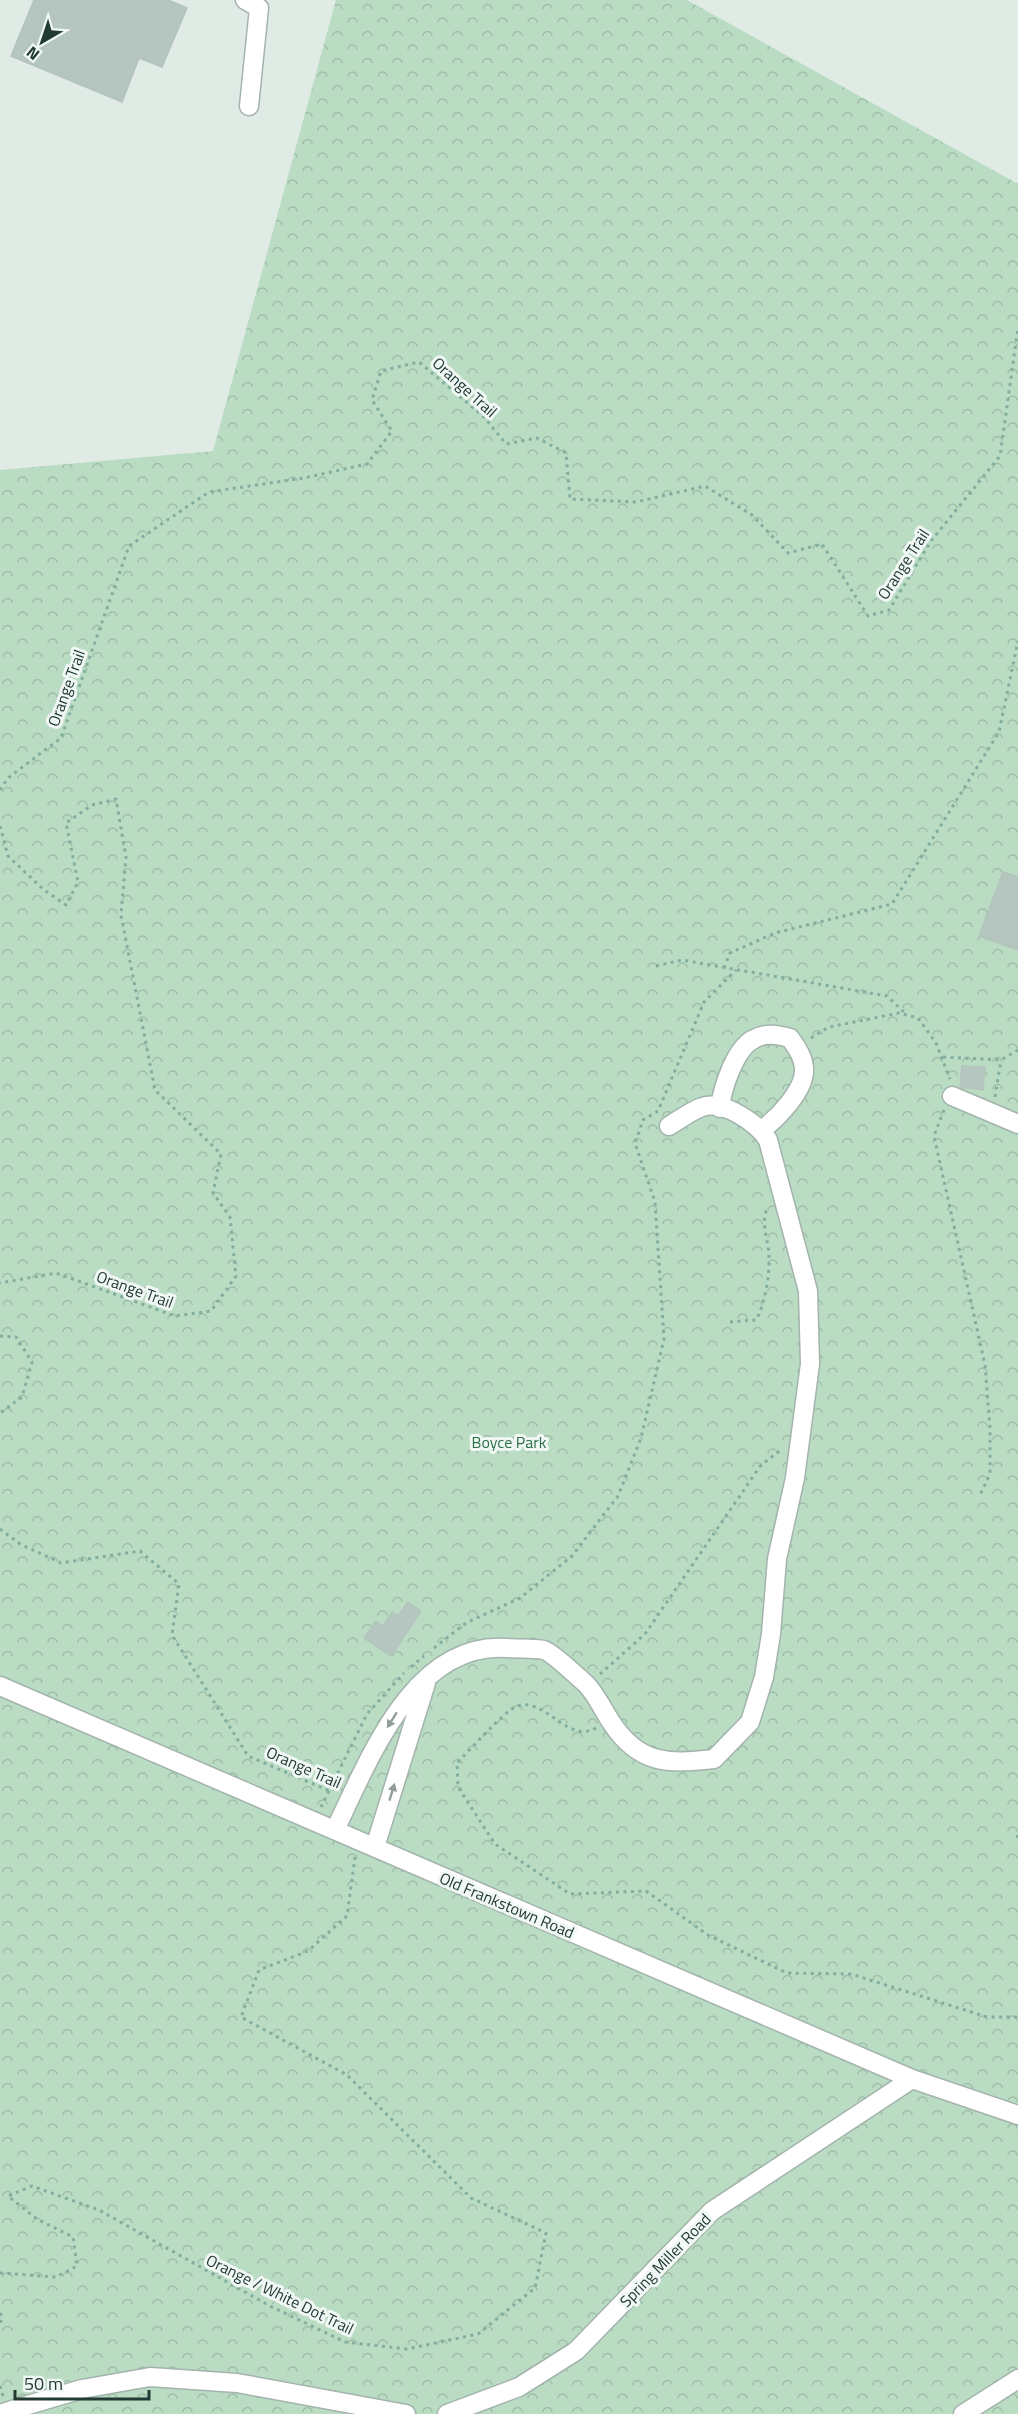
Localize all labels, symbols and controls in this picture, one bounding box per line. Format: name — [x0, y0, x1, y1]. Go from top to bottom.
north arrow — [12, 12, 72, 72]
text: N — [21, 41, 44, 66]
street label: Orange Trail — [427, 351, 503, 423]
street label: Orange Trail — [871, 524, 935, 604]
street label: Orange Trail — [41, 646, 91, 730]
street label: Orange Trail — [93, 1264, 177, 1314]
park label: Boyce Park — [472, 1430, 547, 1454]
one-way arrow — [387, 1712, 398, 1728]
street label: Orange Trail — [262, 1740, 346, 1794]
one-way arrow — [388, 1783, 397, 1801]
street label: Old Frankstown Road — [436, 1866, 578, 1944]
street label: Spring Miller Road — [614, 2208, 716, 2312]
street label: Orange / White Dot Trail — [202, 2248, 358, 2340]
scale bar — [15, 2363, 148, 2401]
text: 50 m — [24, 2370, 63, 2397]

